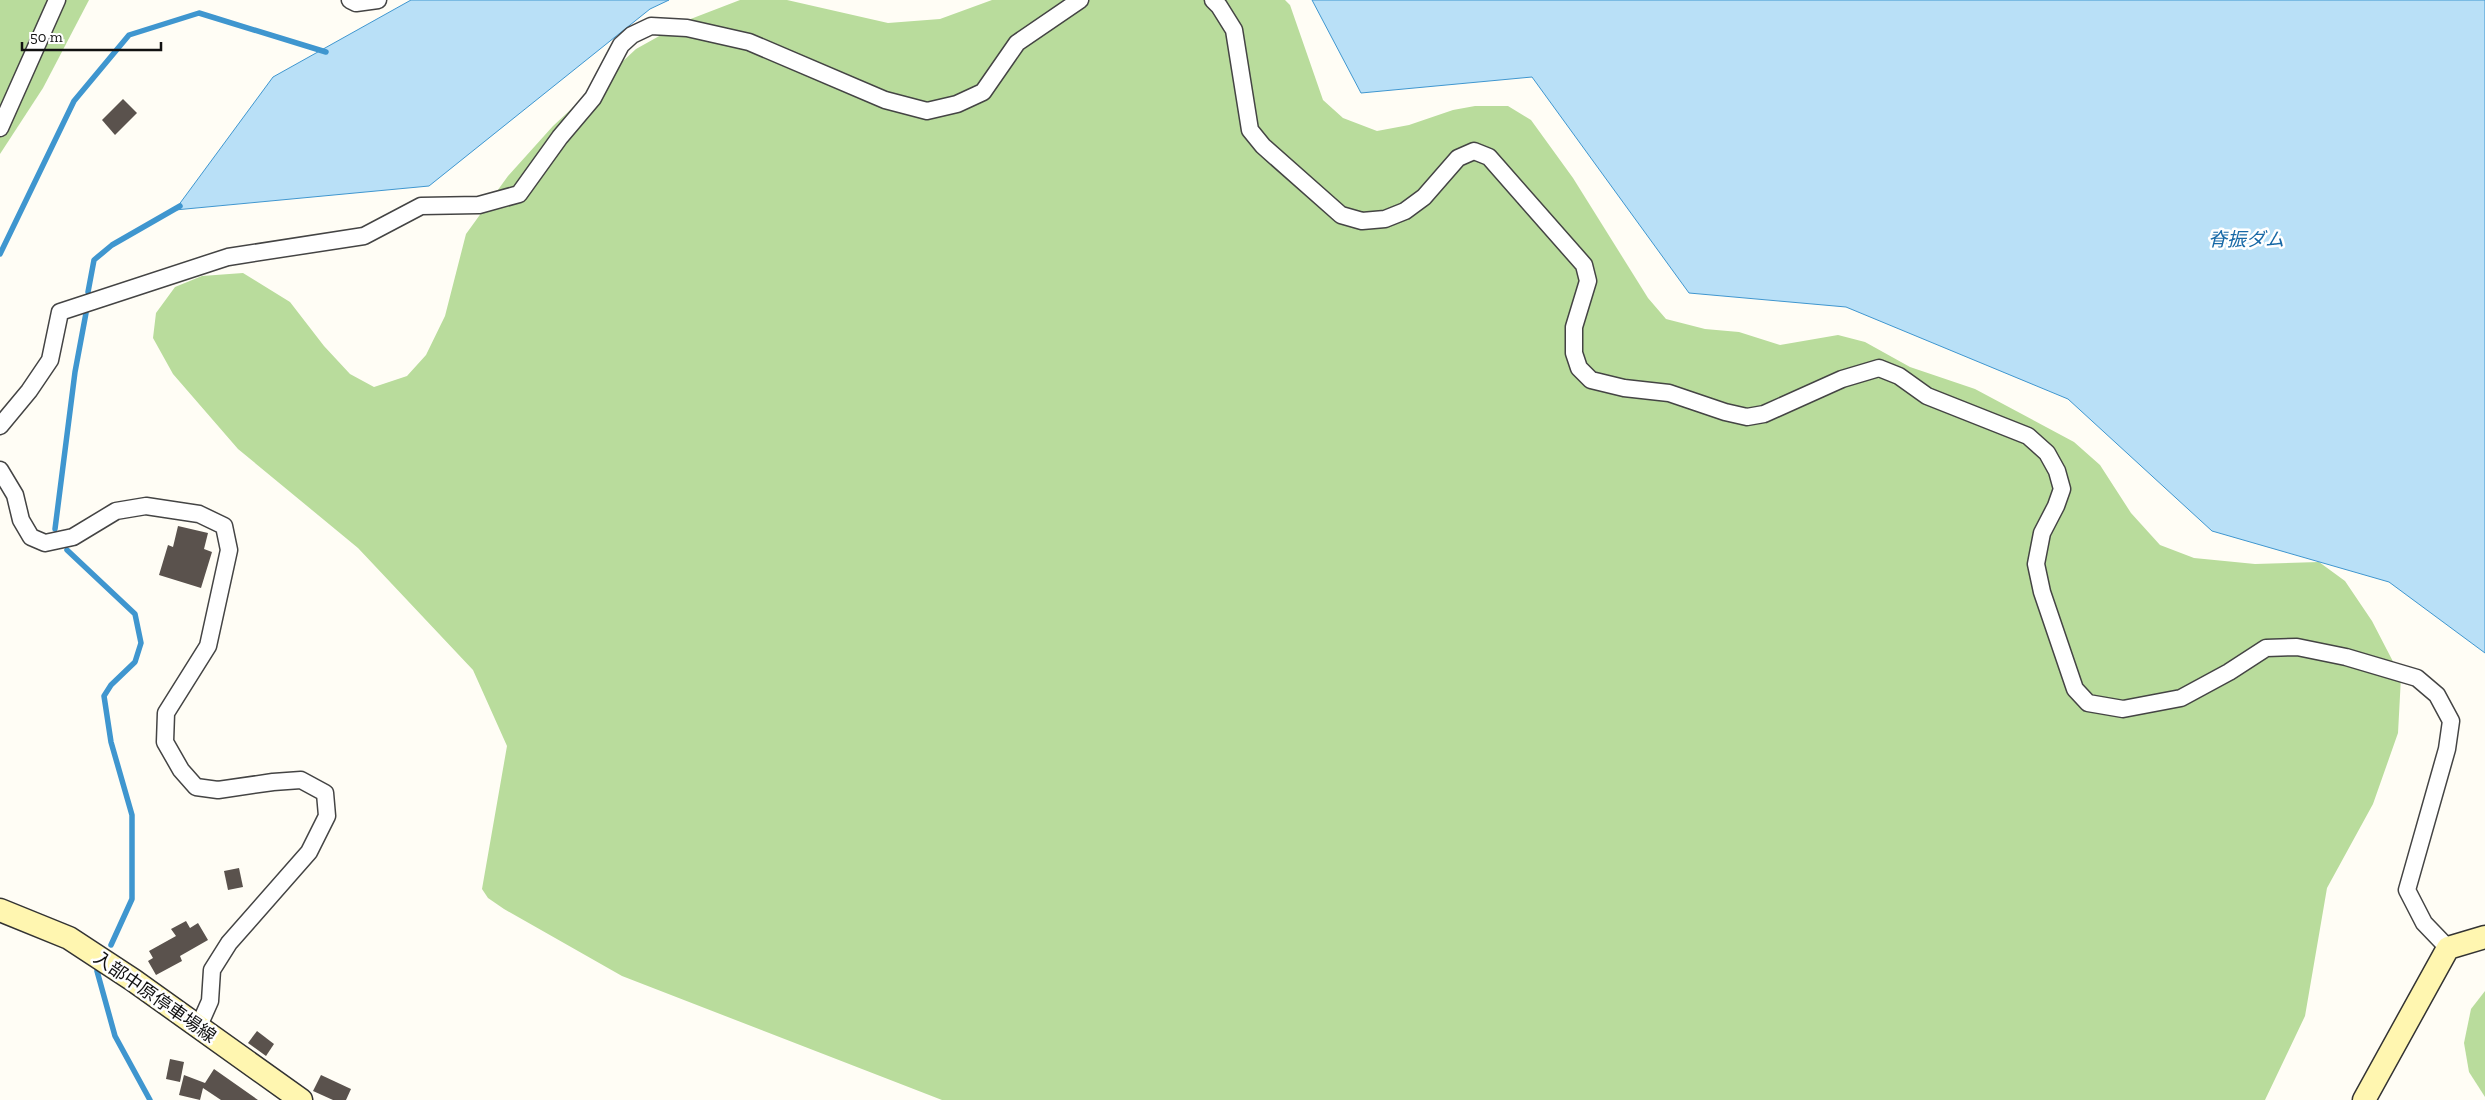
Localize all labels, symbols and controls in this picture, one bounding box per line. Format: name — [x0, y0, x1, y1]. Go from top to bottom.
scale bar — [22, 20, 161, 52]
text: 50 m — [30, 28, 63, 46]
water label: 脊振ダム — [2208, 228, 2284, 251]
street label: 入部中原停車場線 — [90, 947, 220, 1047]

